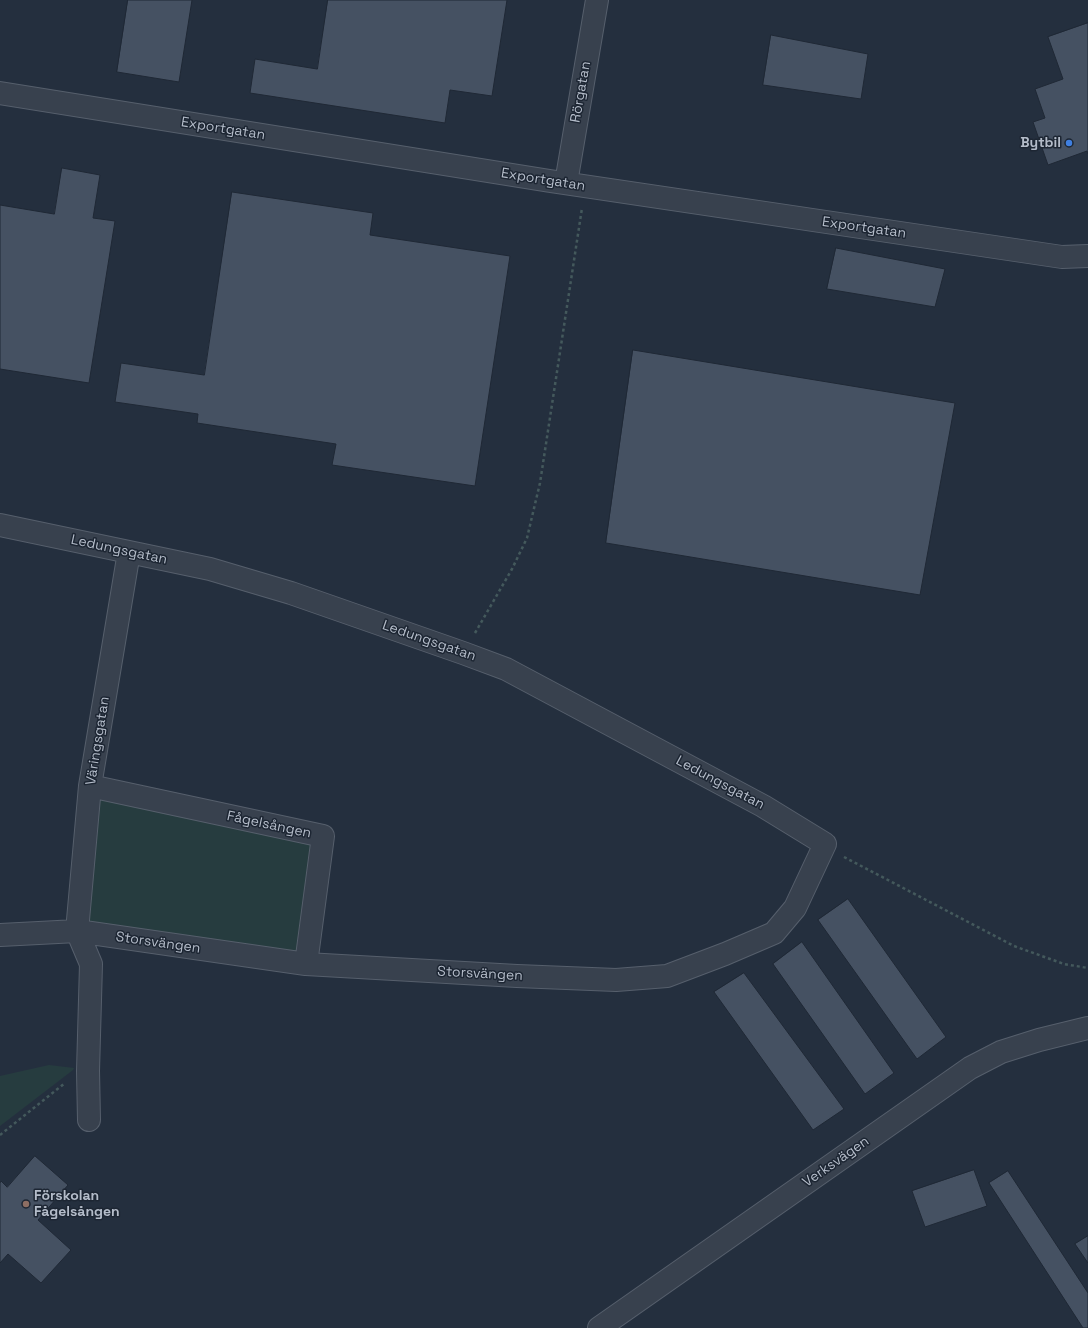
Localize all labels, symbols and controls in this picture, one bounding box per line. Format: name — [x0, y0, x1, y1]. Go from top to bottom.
street label: Rörgatan — [567, 60, 595, 124]
street label: Exportgatan — [180, 114, 266, 144]
place label: Bytbil — [1020, 135, 1061, 151]
marker: Bytbil — [1064, 138, 1074, 148]
street label: Exportgatan — [500, 165, 586, 195]
street label: Exportgatan — [821, 214, 907, 242]
street label: Ledungsgatan — [69, 532, 169, 568]
street label: Ledungsgatan — [380, 617, 478, 665]
street label: Väringsgatan — [83, 695, 113, 787]
street label: Ledungsgatan — [673, 753, 767, 813]
street label: Fågelsången — [225, 808, 313, 842]
street label: Storsvängen — [114, 929, 202, 957]
street label: Storsvängen — [437, 963, 523, 985]
street label: Verksvägen — [800, 1133, 872, 1191]
place label: Förskolan Fågelsången — [34, 1188, 120, 1220]
marker: Förskolan Fågelsången — [21, 1199, 31, 1209]

